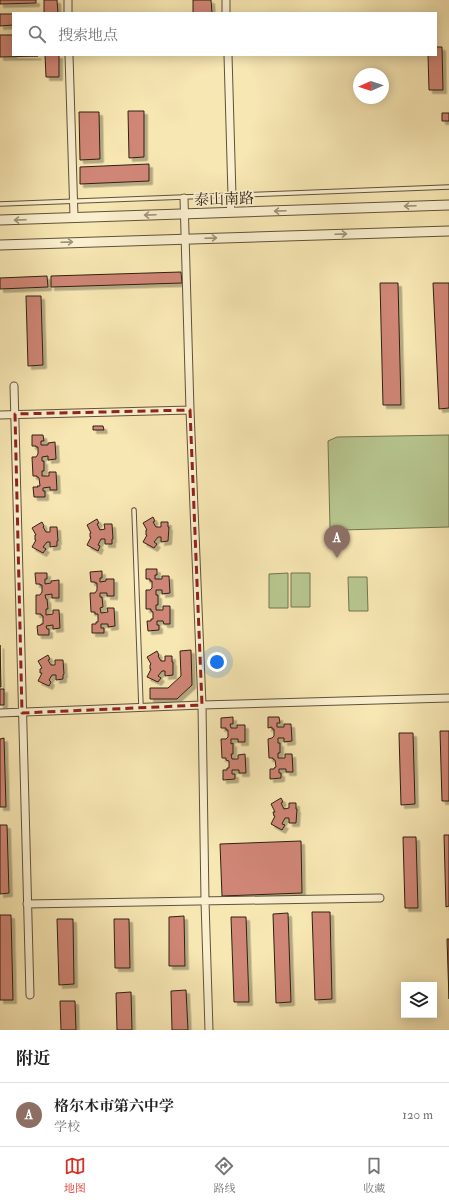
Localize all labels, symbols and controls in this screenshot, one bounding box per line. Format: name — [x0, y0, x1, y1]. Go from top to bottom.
search box — [12, 12, 437, 56]
icon: search — [26, 23, 48, 45]
text: 搜索地点 — [58, 26, 118, 45]
north arrow — [353, 68, 389, 104]
street label: 泰山南路 — [194, 189, 254, 210]
one-way arrow — [404, 203, 417, 210]
one-way arrow — [274, 207, 287, 215]
one-way arrow — [144, 211, 157, 219]
one-way arrow — [14, 216, 27, 223]
one-way arrow — [334, 230, 347, 238]
one-way arrow — [204, 234, 217, 242]
one-way arrow — [60, 239, 73, 246]
pin: A — [324, 525, 350, 558]
your location — [207, 652, 227, 672]
map controls — [401, 982, 437, 1018]
button: layers — [401, 982, 437, 1018]
text: 附近 — [16, 1048, 50, 1069]
text: 格尔木市第六中学 — [54, 1097, 174, 1116]
text: A — [25, 1107, 33, 1123]
text: 120 m — [402, 1107, 433, 1123]
text: 学校 — [54, 1119, 80, 1135]
tab: 地图 — [64, 1155, 86, 1195]
tab: 路线 — [213, 1155, 235, 1195]
tab: 收藏 — [363, 1155, 385, 1195]

